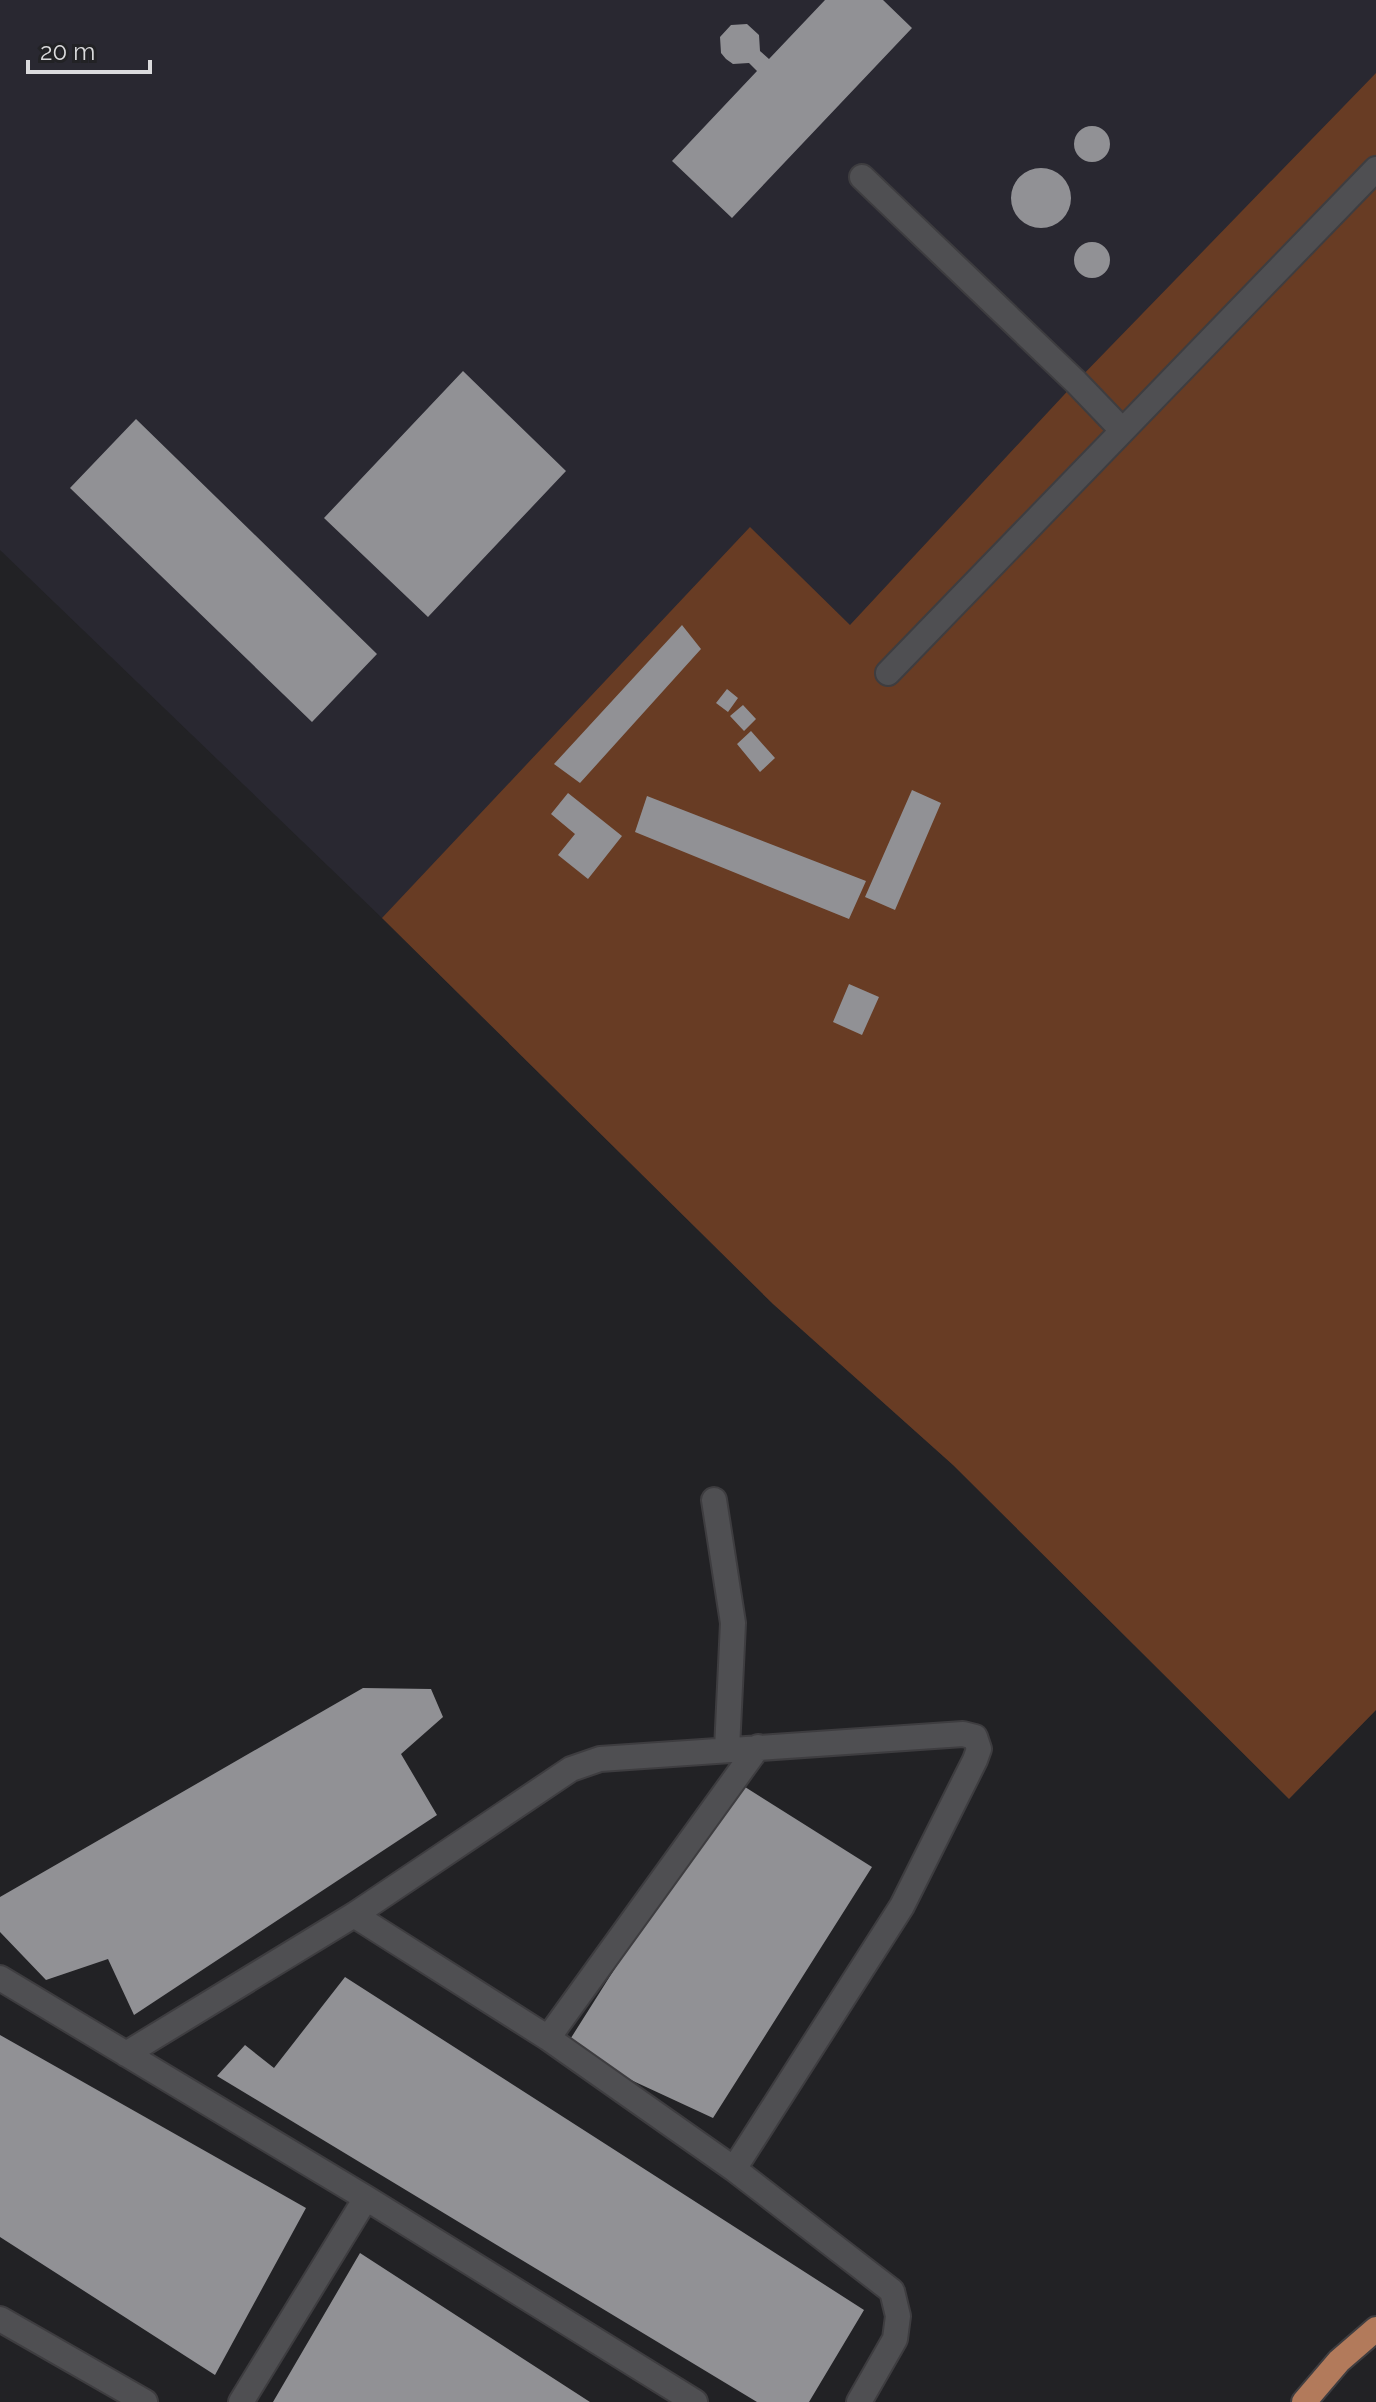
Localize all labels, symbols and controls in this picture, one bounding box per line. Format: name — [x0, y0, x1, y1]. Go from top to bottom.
scale bar — [28, 24, 150, 74]
text: 20 m — [40, 37, 95, 66]

